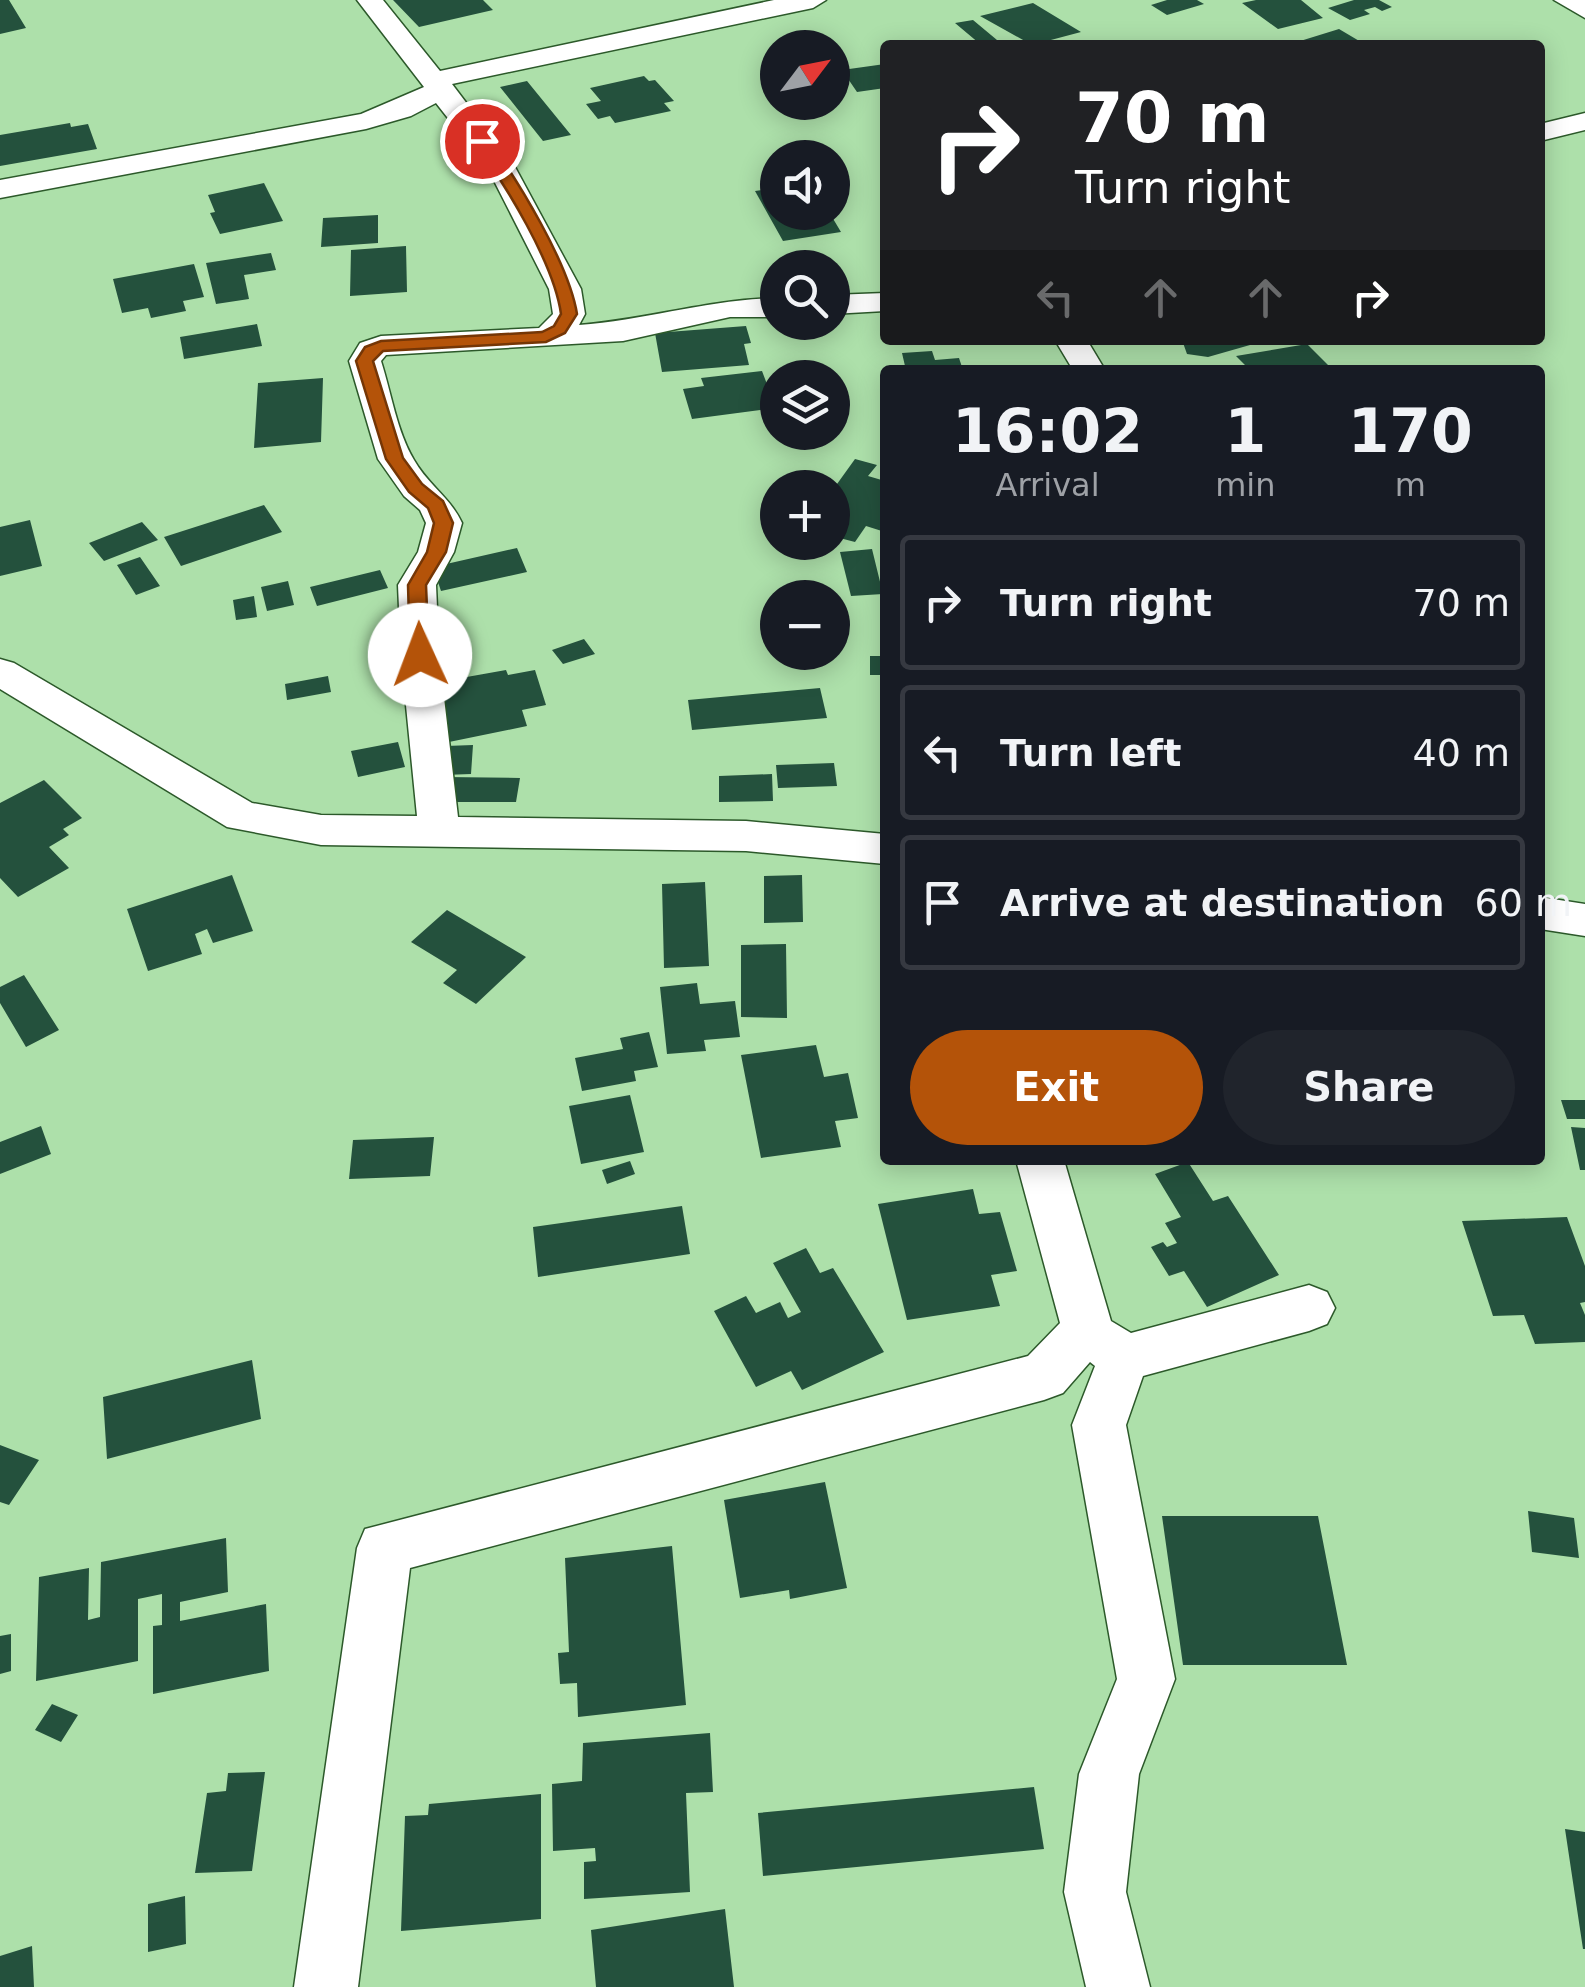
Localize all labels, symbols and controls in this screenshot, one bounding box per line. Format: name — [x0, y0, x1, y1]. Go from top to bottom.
north arrow — [760, 30, 850, 120]
map controls — [760, 30, 850, 670]
text: 70 m — [1075, 77, 1270, 159]
icon: right — [910, 80, 1040, 210]
pin — [440, 99, 525, 184]
icon: arrive — [455, 114, 510, 169]
button: sound — [760, 140, 850, 230]
text: Turn right — [1075, 161, 1290, 214]
button: search — [760, 250, 850, 340]
icon: left — [1028, 270, 1083, 325]
icon: ahead — [1133, 270, 1188, 325]
icon: ahead — [1238, 270, 1293, 325]
icon: right — [1343, 270, 1398, 325]
button: layers — [760, 360, 850, 450]
text: 16:02 — [952, 396, 1143, 466]
text: 1 — [1224, 396, 1266, 466]
text: 170 — [1348, 396, 1473, 466]
text: Arrival — [996, 466, 1100, 504]
text: min — [1215, 466, 1276, 504]
text: m — [1395, 466, 1426, 504]
button: + — [760, 470, 850, 560]
icon: right — [915, 575, 970, 630]
button: − — [760, 580, 850, 670]
text: Turn right — [1000, 581, 1212, 625]
text: 70 m — [1413, 581, 1510, 625]
position arrow — [368, 603, 472, 707]
icon: left — [915, 725, 970, 780]
text: Turn left — [1000, 731, 1181, 775]
text: 40 m — [1413, 731, 1510, 775]
icon: arrive — [915, 875, 970, 930]
text: Arrive at destination — [1000, 881, 1445, 925]
text: 60 m — [1475, 881, 1572, 925]
button: Exit — [910, 1030, 1203, 1145]
button: Share — [1223, 1030, 1515, 1145]

